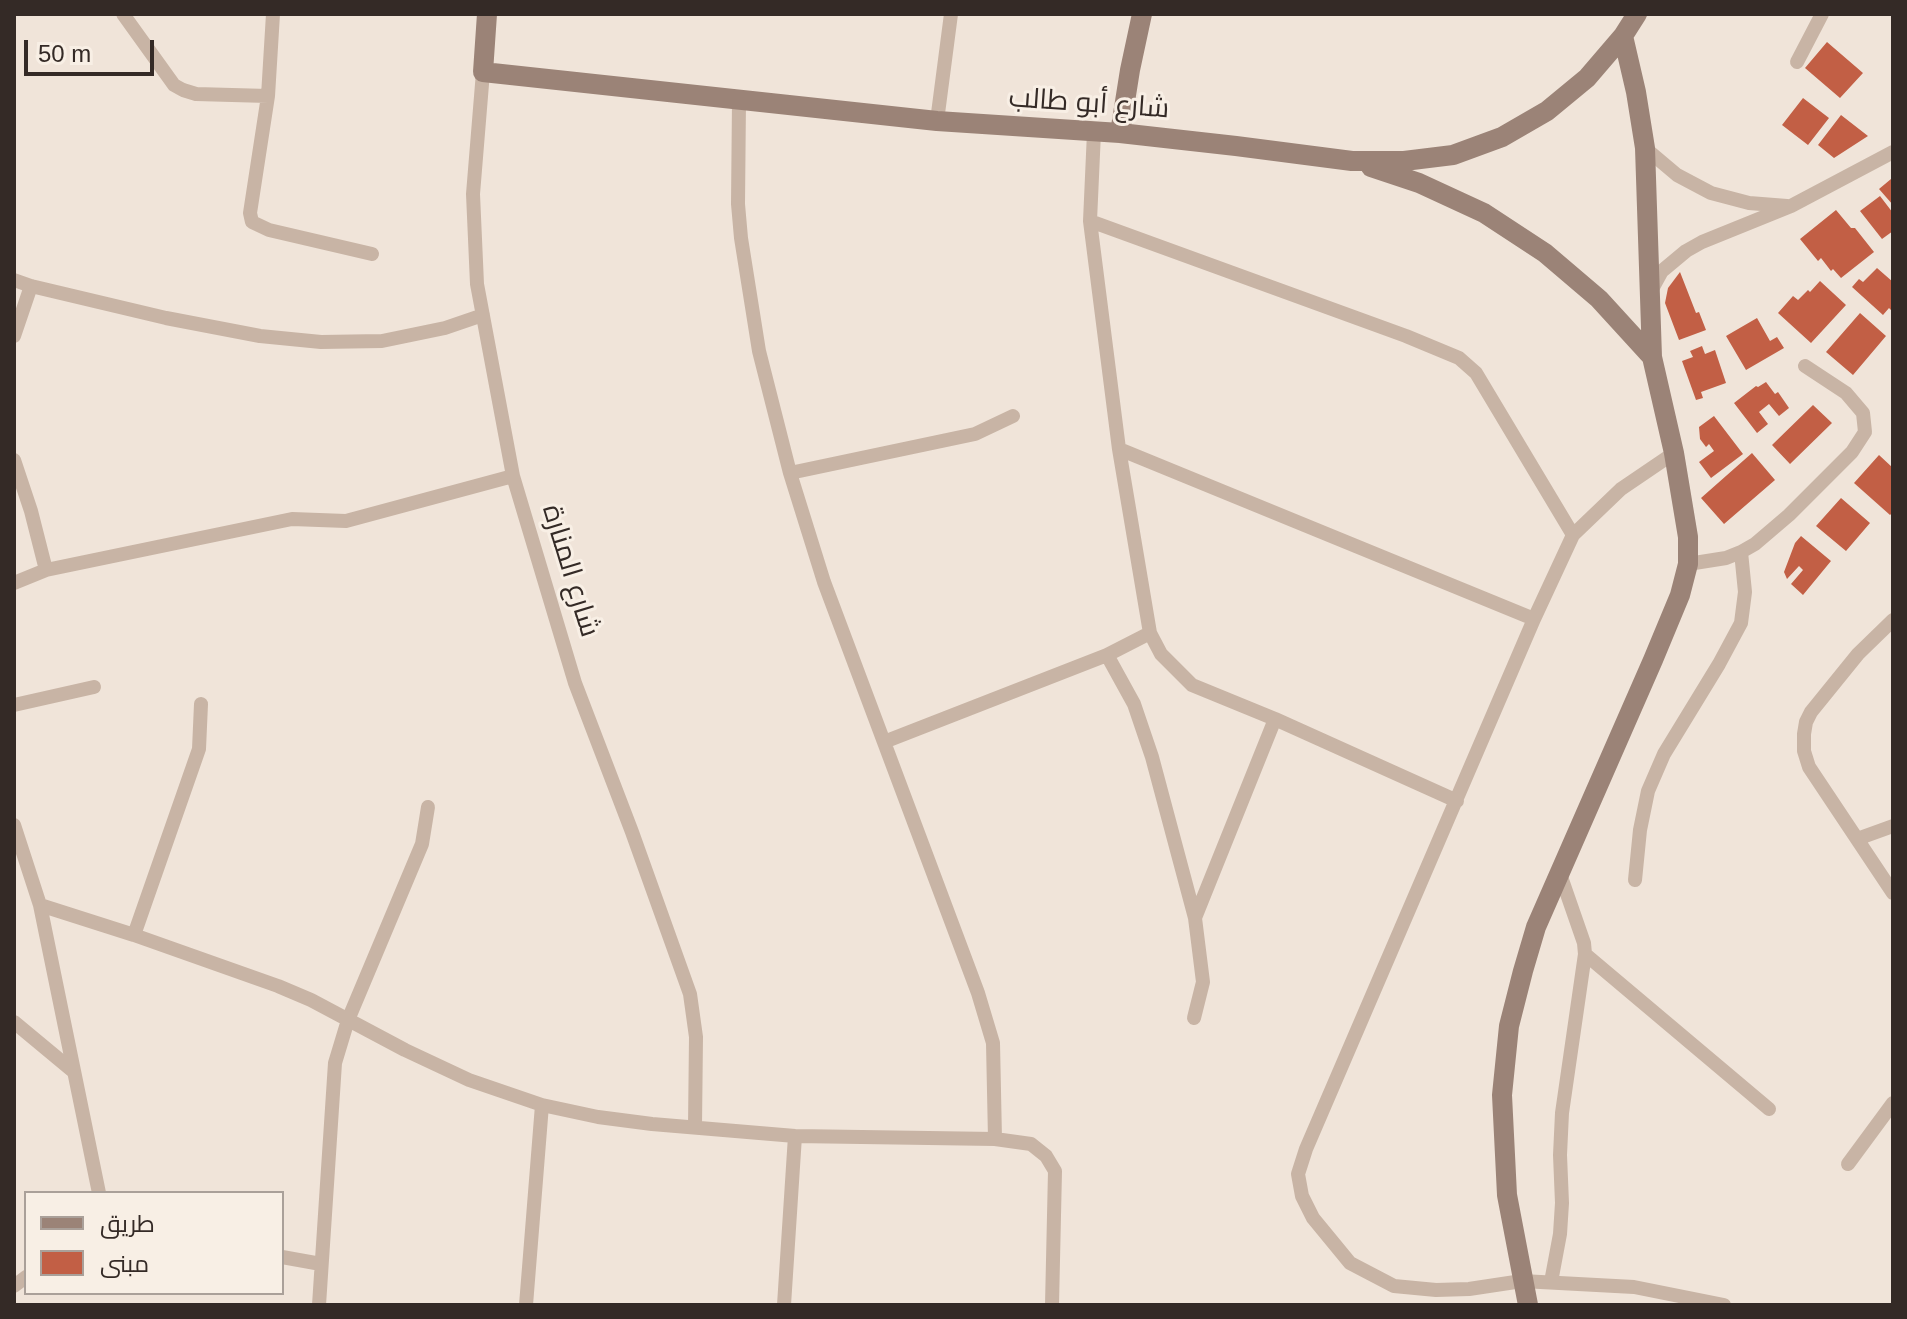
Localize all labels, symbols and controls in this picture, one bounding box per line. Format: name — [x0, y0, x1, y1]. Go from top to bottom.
scale bar — [28, 24, 158, 74]
text: 50 m — [38, 40, 91, 67]
street label: شارع أبو طالب — [1008, 82, 1170, 126]
street label: شارع المنارة — [534, 501, 606, 641]
legend — [24, 1191, 284, 1295]
text: طريق — [100, 1210, 155, 1237]
text: مبنى — [100, 1250, 149, 1277]

